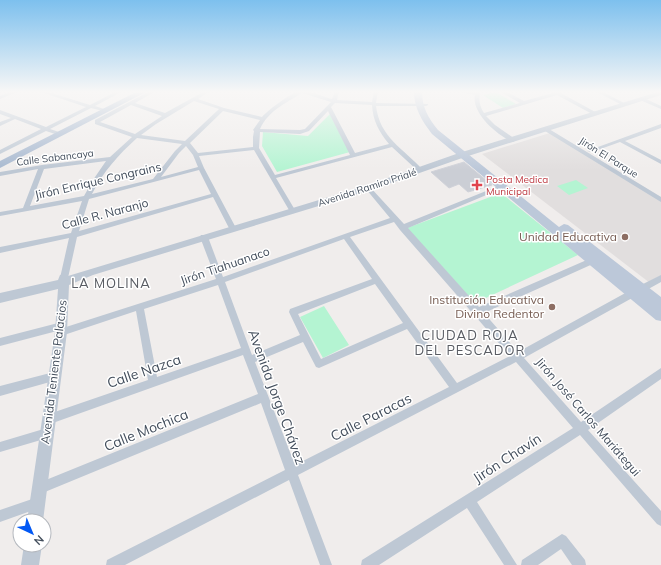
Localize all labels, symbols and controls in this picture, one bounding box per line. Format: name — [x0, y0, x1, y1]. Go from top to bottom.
street label: Jirón El Parque — [577, 134, 641, 181]
street label: Calle Sabancaya — [16, 146, 94, 169]
street label: Jirón Enrique Congrains — [33, 159, 163, 202]
street label: Avenida Ramiro Prialé — [316, 165, 418, 210]
place label: Posta Medica Municipal — [486, 173, 548, 198]
marker: Posta Medica Municipal — [471, 179, 483, 191]
street label: Calle R. Naranjo — [60, 195, 150, 232]
place label: Unidad Educativa — [519, 229, 617, 244]
marker: Unidad Educativa — [620, 232, 630, 242]
street label: Jirón Tiahuanaco — [178, 243, 272, 288]
district label: LA MOLINA — [71, 275, 151, 291]
place label: Institución Educativa Divino Redentor — [429, 292, 545, 321]
street label: Avenida Teniente Palacios — [37, 299, 70, 445]
marker: Institución Educativa Divino Redentor — [547, 302, 557, 312]
street label: Avenida Jorge Chávez — [244, 327, 310, 467]
district label: CIUDAD ROJA DEL PESCADOR — [415, 327, 525, 358]
street label: Calle Nazca — [105, 350, 183, 392]
street label: Jirón José Carlos Mariátegui — [533, 354, 644, 479]
street label: Calle Paracas — [327, 389, 415, 445]
street label: Calle Mochica — [101, 405, 191, 455]
street label: Jirón Chavín — [469, 429, 545, 487]
north arrow — [12, 513, 52, 553]
text: N — [31, 532, 47, 548]

